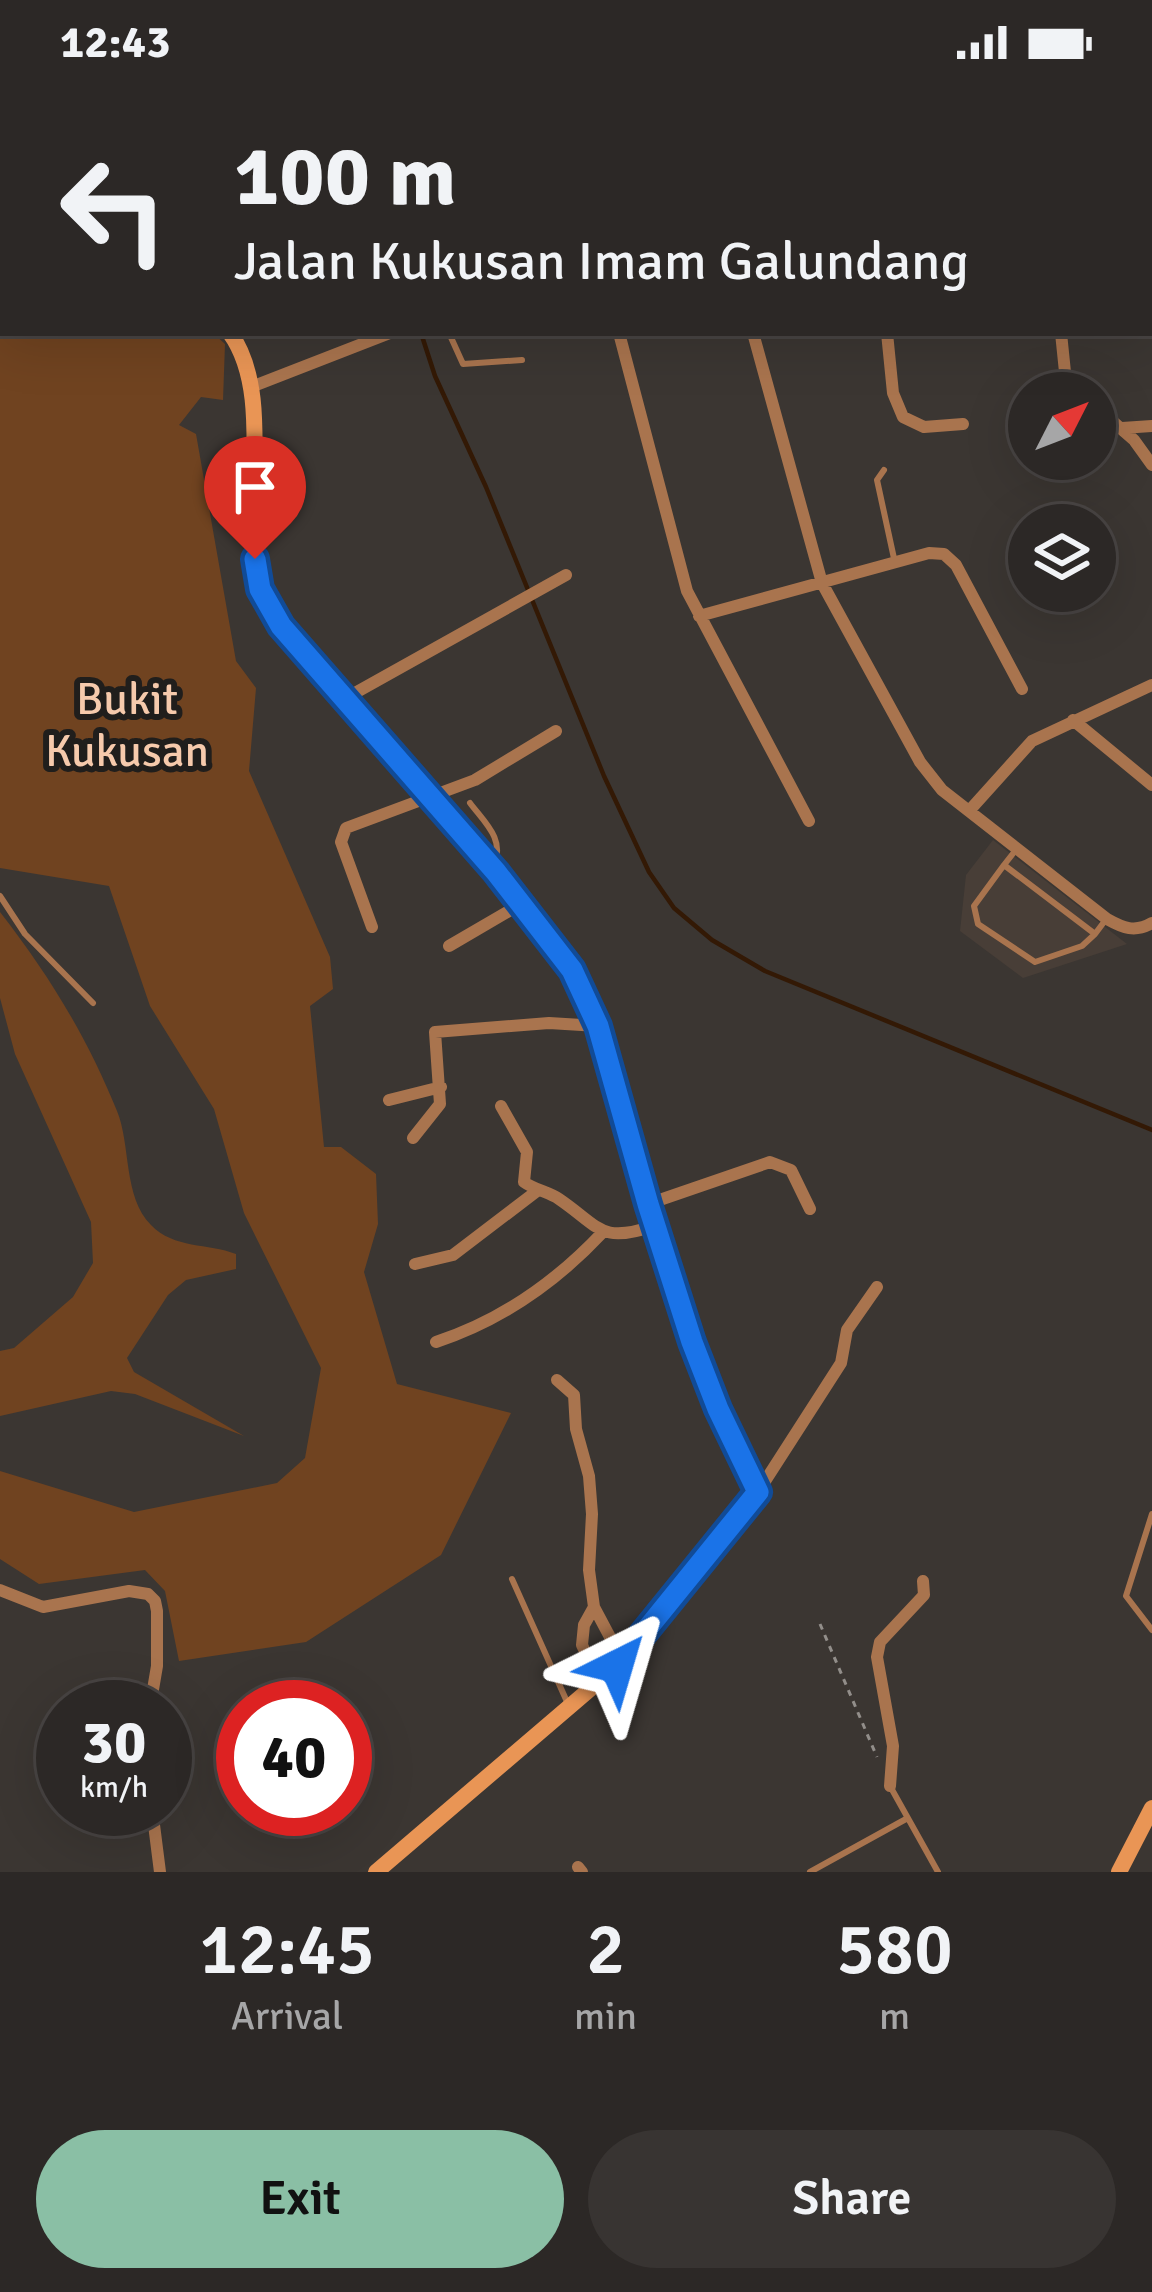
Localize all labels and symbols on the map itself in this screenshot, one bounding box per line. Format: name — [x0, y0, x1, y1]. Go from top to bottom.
north arrow — [1008, 372, 1116, 480]
pin — [204, 436, 306, 559]
park label: Bukit Kukusan — [45, 672, 209, 779]
position arrow — [554, 1603, 680, 1729]
speed limit sign: 40 — [216, 1680, 372, 1836]

